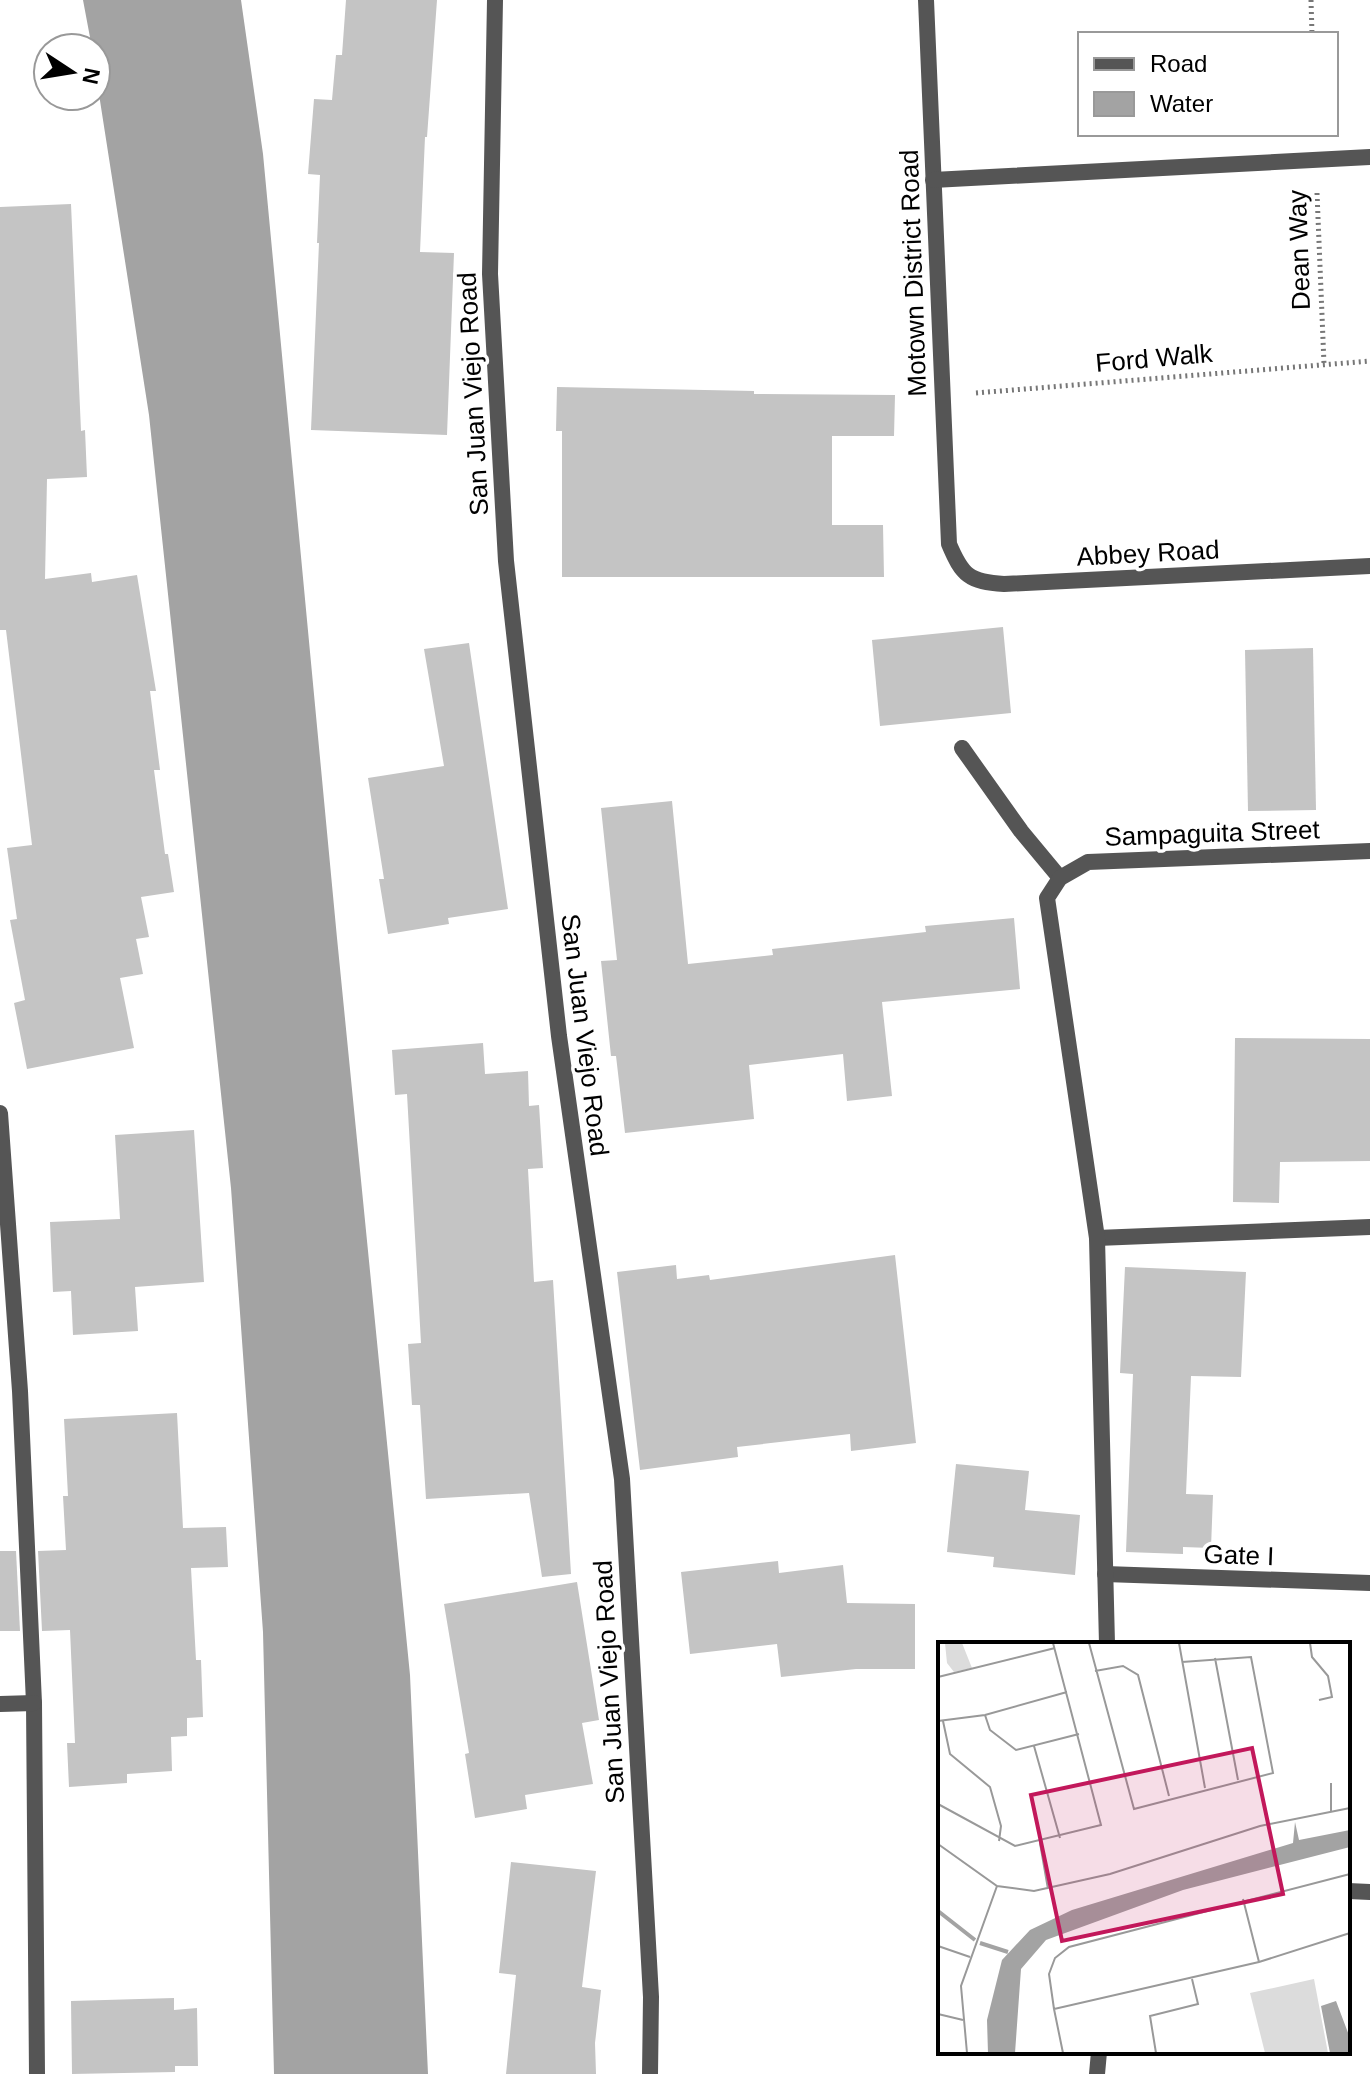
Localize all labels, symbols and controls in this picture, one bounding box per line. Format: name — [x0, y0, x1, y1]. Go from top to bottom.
north arrow — [32, 32, 112, 112]
legend — [1078, 32, 1338, 136]
text: Road — [1150, 50, 1207, 77]
text: N — [77, 66, 105, 86]
text: Water — [1150, 90, 1213, 117]
street label: Motown District Road — [894, 149, 932, 397]
street label: Dean Way — [1282, 189, 1316, 311]
street label: San Juan Viejo Road — [452, 271, 494, 517]
street label: Ford Walk — [1094, 338, 1215, 378]
street label: Abbey Road — [1076, 534, 1220, 572]
street label: Sampaguita Street — [1104, 814, 1321, 852]
street label: San Juan Viejo Road — [555, 912, 615, 1158]
street label: Gate I — [1203, 1539, 1275, 1571]
street label: San Juan Viejo Road — [588, 1559, 630, 1805]
inset map — [938, 1642, 1350, 2054]

